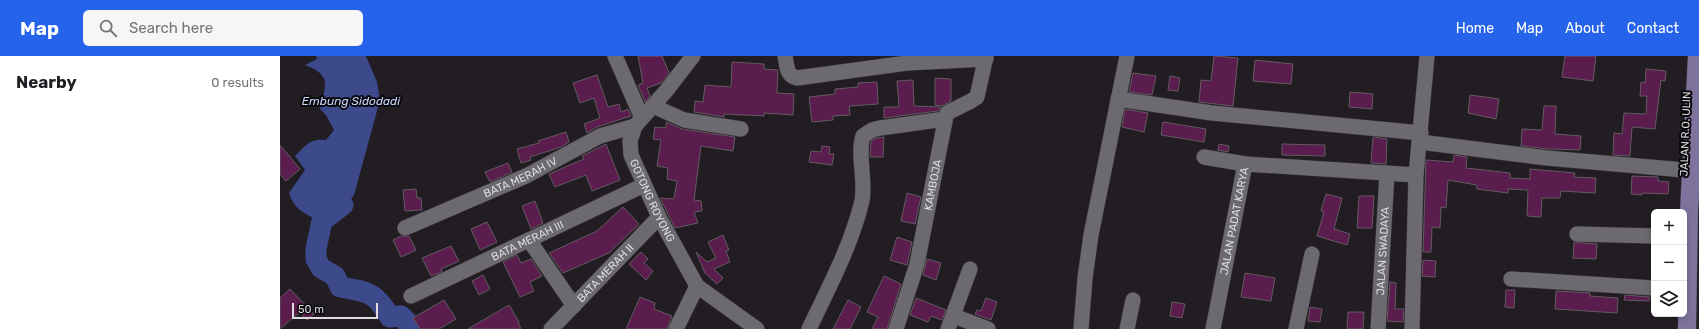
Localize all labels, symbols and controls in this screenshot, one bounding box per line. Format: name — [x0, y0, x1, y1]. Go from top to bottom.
search box — [83, 10, 363, 46]
text: Map — [20, 17, 59, 40]
icon: search — [97, 17, 119, 39]
text: Search here — [129, 19, 213, 37]
text: Home — [1456, 20, 1494, 37]
text: Map — [1516, 20, 1543, 37]
text: About — [1565, 20, 1605, 37]
text: Contact — [1627, 20, 1679, 37]
text: Nearby — [16, 72, 77, 92]
text: 0 results — [211, 75, 264, 90]
street label: JALAN R.O. ULIN — [1678, 91, 1693, 177]
water label: Embung Sidodadi — [302, 94, 401, 108]
street label: BATA MERAH IV — [482, 154, 559, 200]
street label: GOTONG ROYONG — [627, 157, 677, 244]
street label: KAMBOJA — [922, 158, 944, 212]
street label: JALAN PADAT KARYA — [1218, 165, 1251, 276]
street label: JALAN SWADAYA — [1374, 206, 1392, 296]
map controls — [1651, 209, 1687, 317]
button: + — [1651, 209, 1687, 245]
street label: BATA MERAH III — [489, 218, 566, 264]
street label: BATA MERAH II — [575, 241, 636, 305]
button: − — [1651, 245, 1687, 281]
button: layers — [1651, 281, 1687, 317]
scale bar — [292, 301, 378, 320]
text: 50 m — [298, 303, 324, 316]

